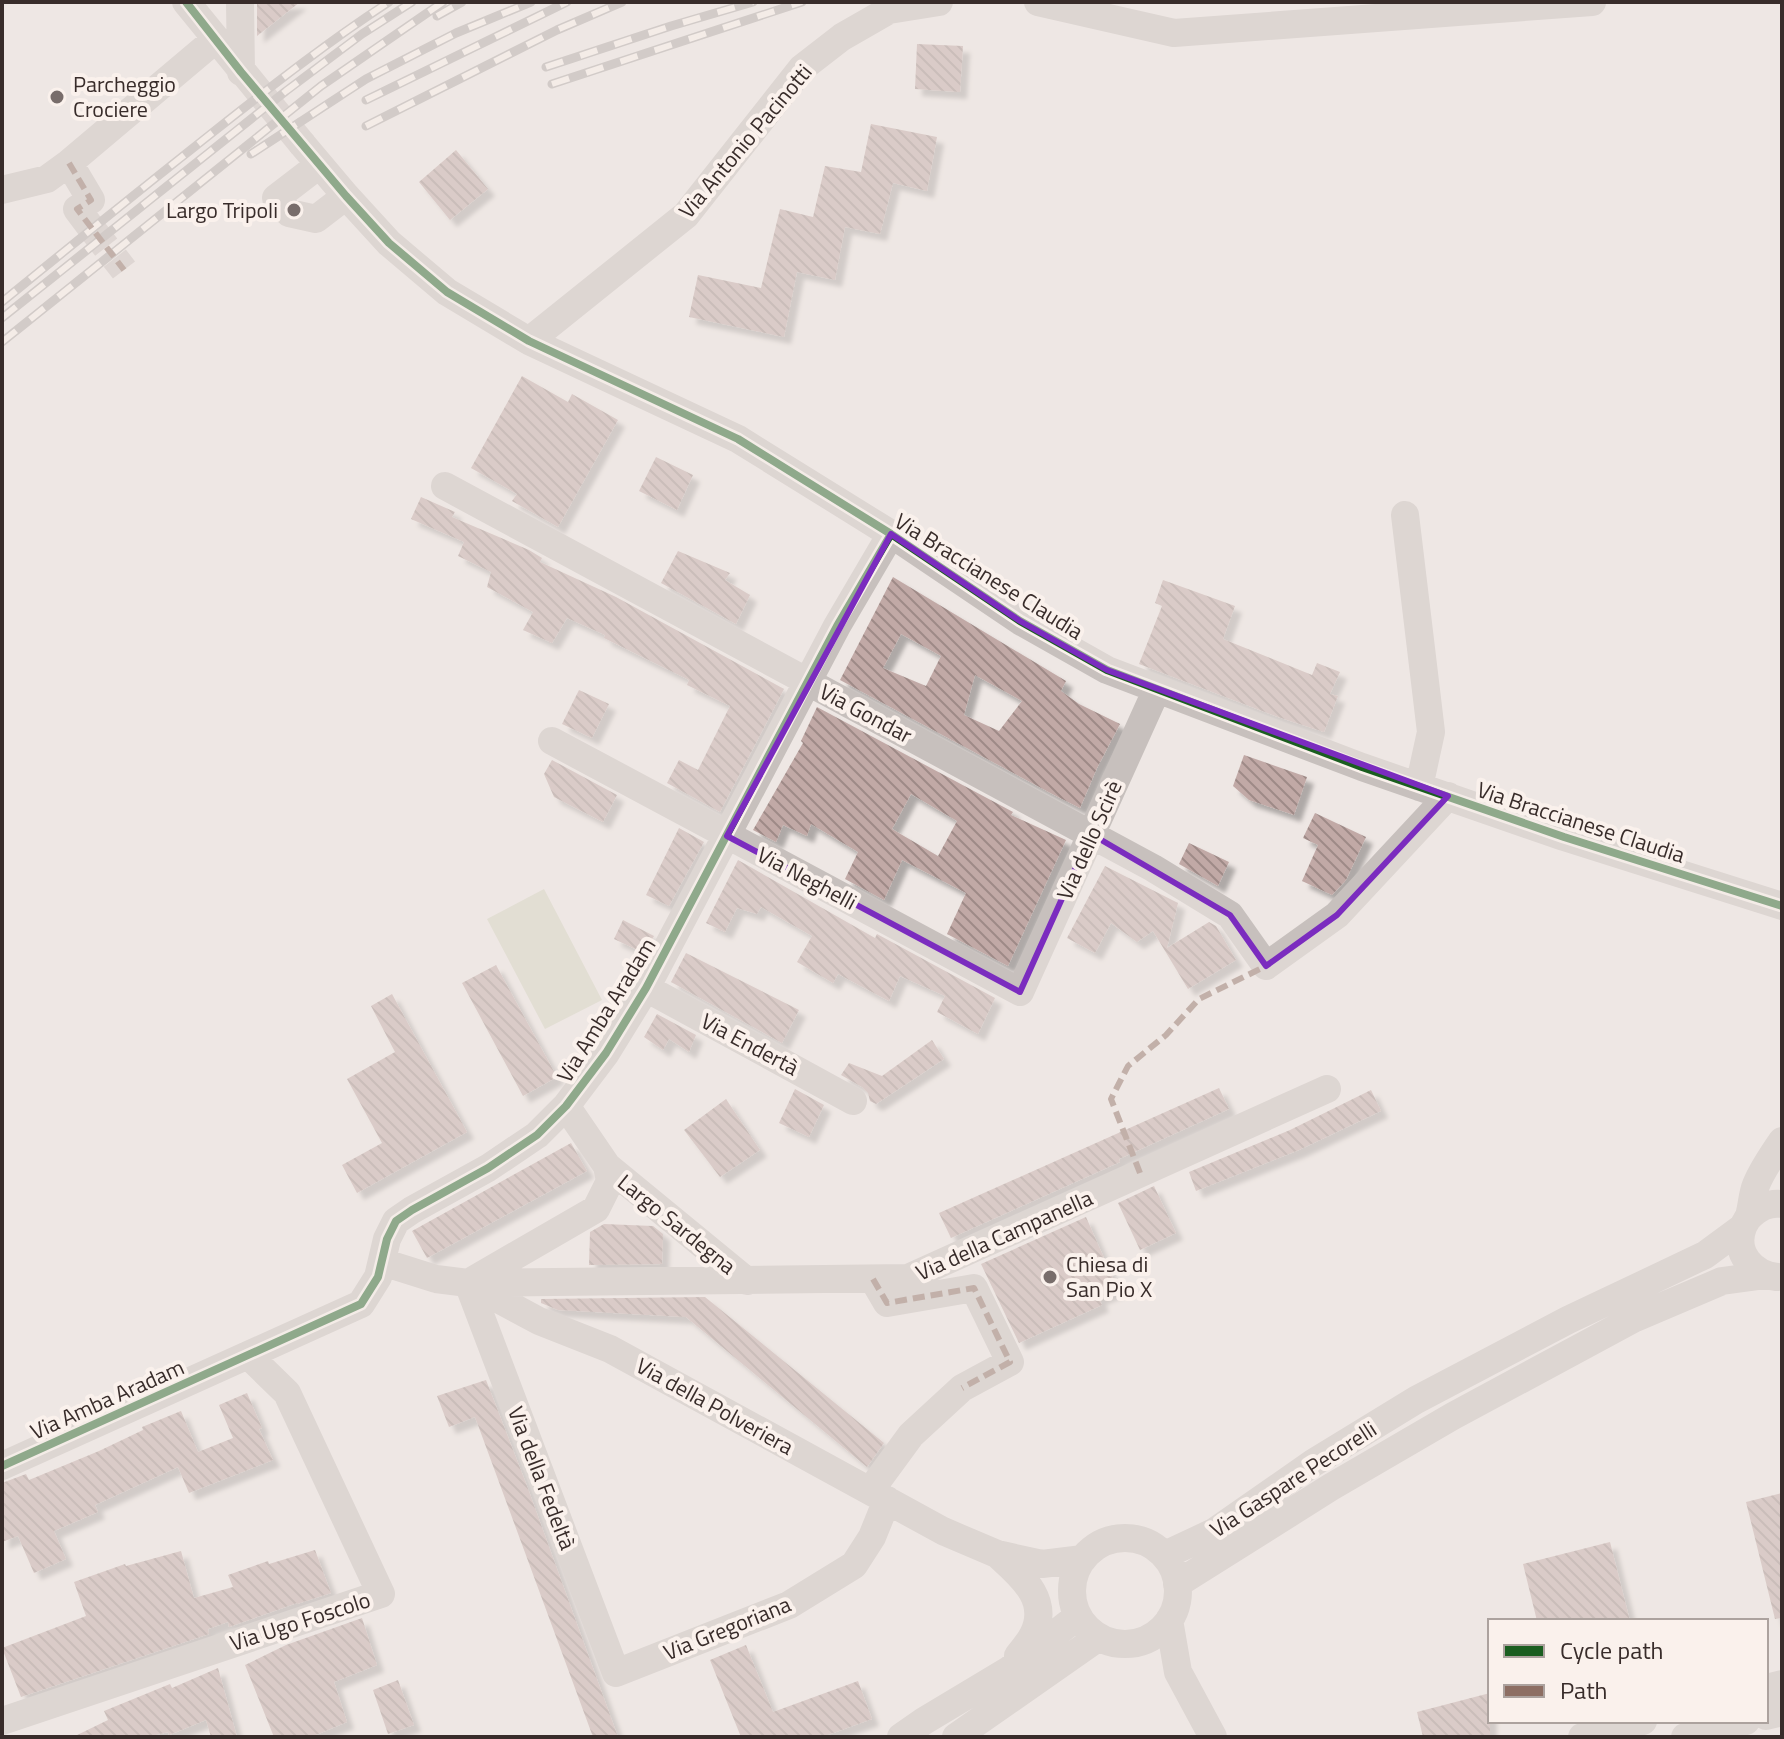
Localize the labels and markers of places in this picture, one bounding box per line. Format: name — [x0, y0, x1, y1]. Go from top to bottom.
place label: Parcheggio Crociere — [73, 67, 176, 126]
marker: Parcheggio Crociere — [48, 88, 66, 106]
place label: Largo Tripoli — [166, 193, 278, 227]
marker: Largo Tripoli — [285, 201, 303, 219]
place label: Chiesa di San Pio X — [1066, 1247, 1152, 1306]
marker: Chiesa di San Pio X — [1041, 1268, 1059, 1286]

